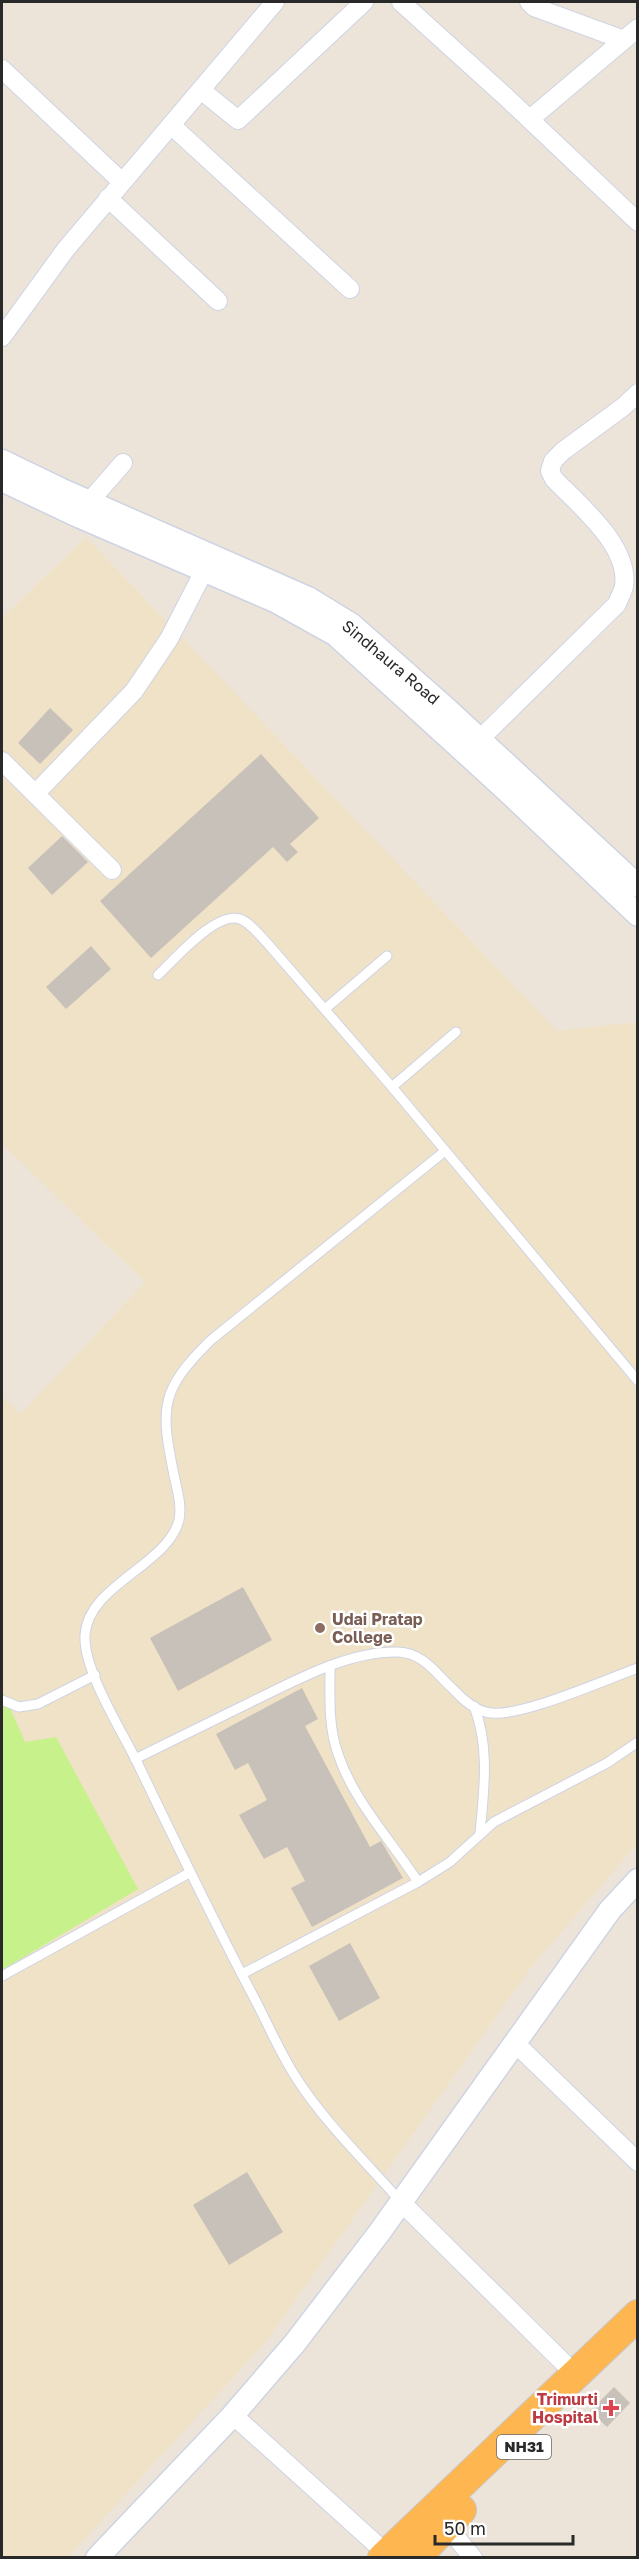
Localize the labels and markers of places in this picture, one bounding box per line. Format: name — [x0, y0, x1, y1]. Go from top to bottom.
place label: Udai Pratap College — [332, 1609, 423, 1647]
marker: Udai Pratap College — [313, 1621, 327, 1635]
place label: Trimurti Hospital — [532, 2389, 599, 2427]
marker: Trimurti Hospital — [602, 2399, 620, 2417]

